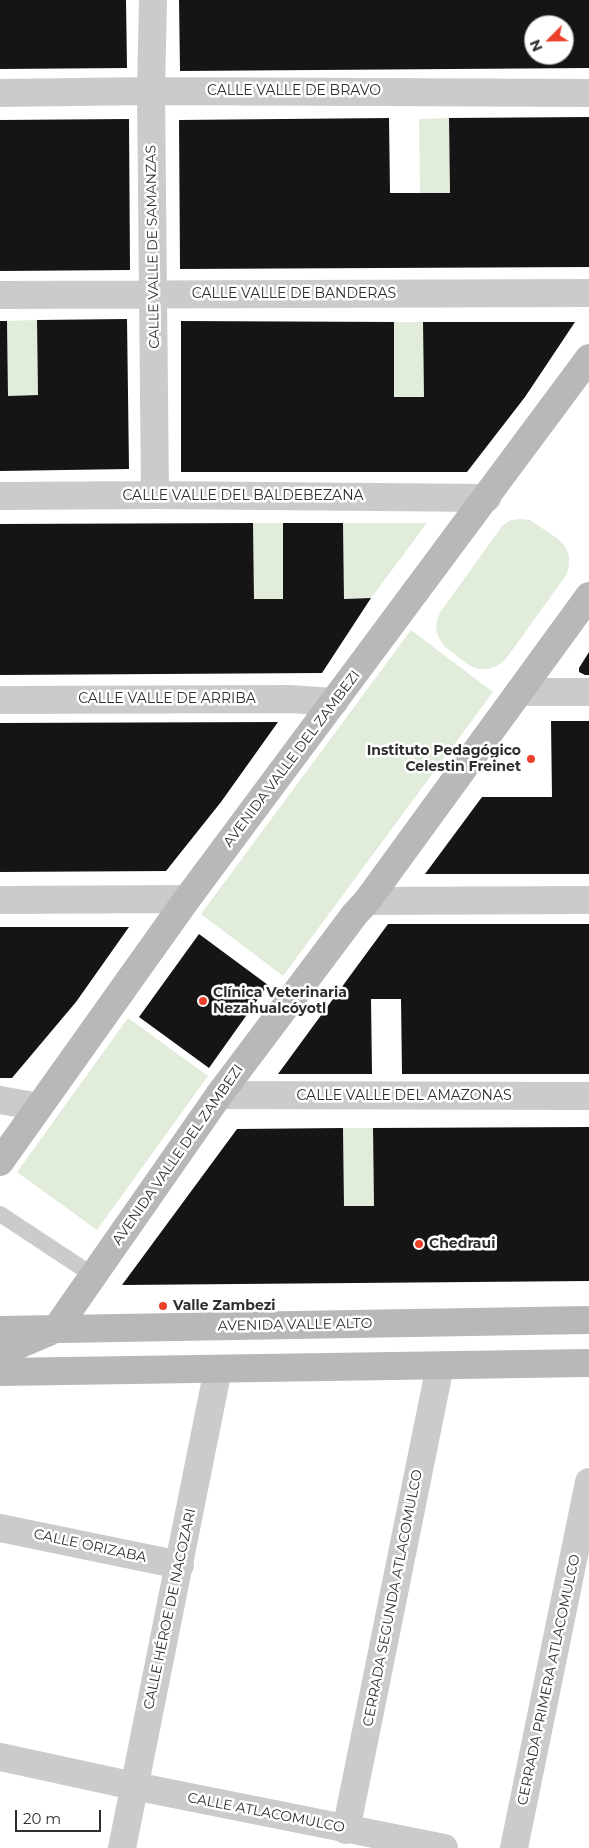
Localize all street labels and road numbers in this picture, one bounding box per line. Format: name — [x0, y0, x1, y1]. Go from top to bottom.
street label: CALLE VALLE DE BRAVO — [207, 83, 381, 99]
street label: CALLE VALLE DE SAMANZAS — [143, 145, 163, 349]
street label: CALLE VALLE DE BANDERAS — [192, 286, 396, 302]
street label: CALLE VALLE DEL BALDEBEZANA — [122, 488, 364, 504]
street label: AVENIDA VALLE DEL ZAMBEZI — [220, 667, 364, 851]
street label: CALLE VALLE DE ARRIBA — [78, 691, 256, 707]
street label: AVENIDA VALLE DEL ZAMBEZI — [109, 1061, 247, 1249]
street label: CALLE VALLE DEL AMAZONAS — [296, 1088, 512, 1104]
street label: AVENIDA VALLE ALTO — [217, 1315, 373, 1335]
street label: CERRADA SEGUNDA ATLACOMULCO — [360, 1468, 426, 1728]
street label: CALLE HÉROE DE NACOZARI — [140, 1507, 200, 1711]
street label: CALLE ORIZABA — [32, 1526, 148, 1566]
street label: CERRADA PRIMERA ATLACOMULCO — [514, 1553, 584, 1807]
street label: CALLE ATLACOMULCO — [186, 1790, 346, 1836]

